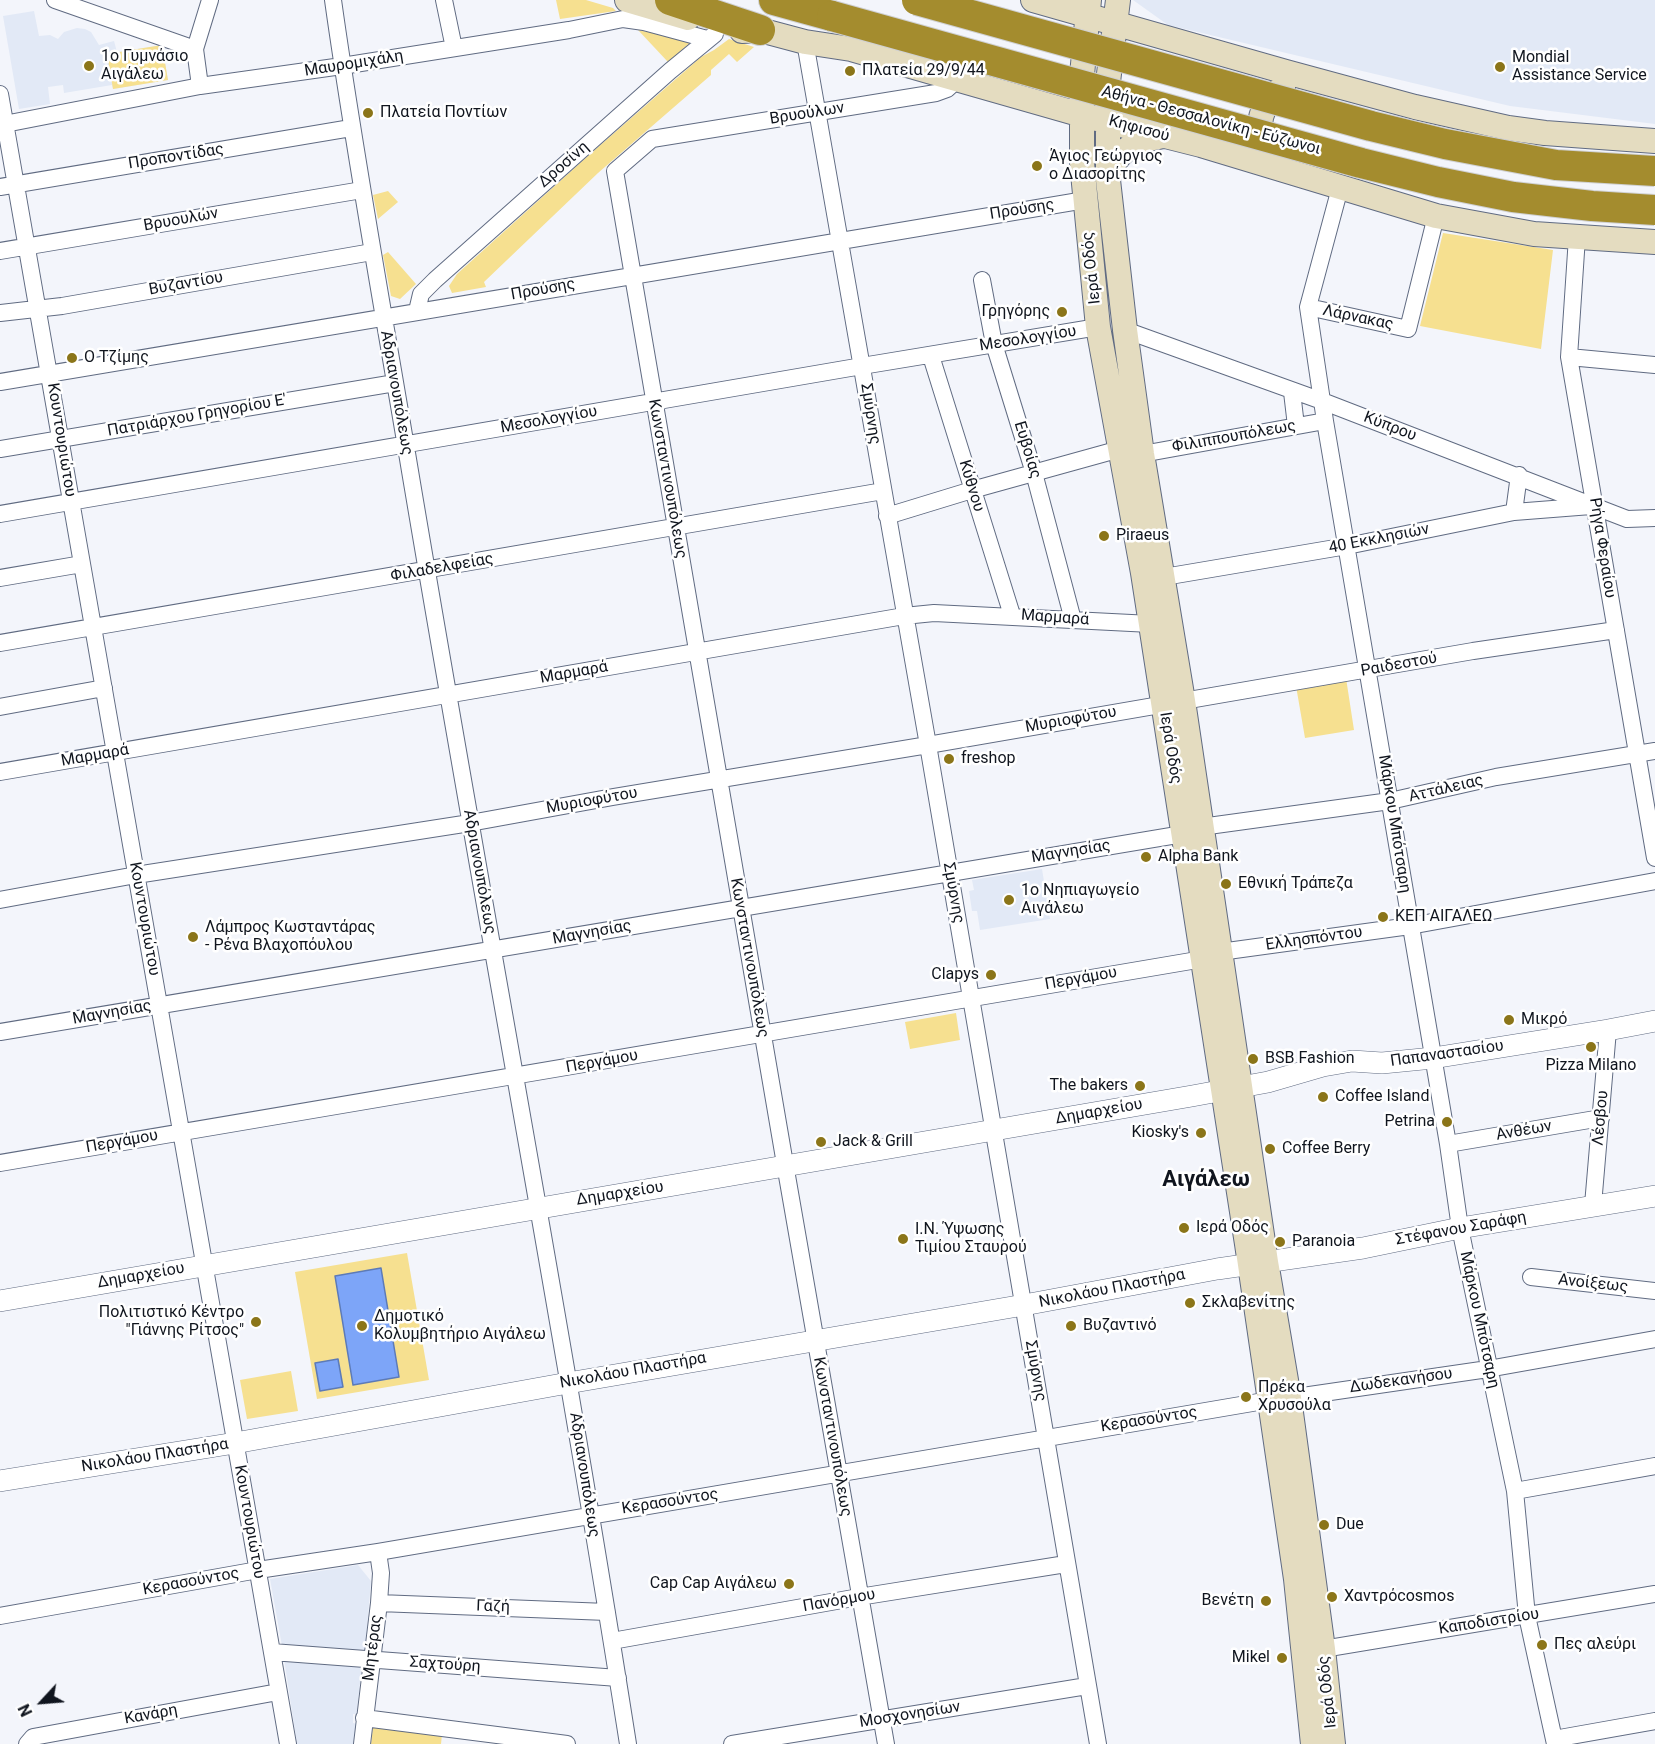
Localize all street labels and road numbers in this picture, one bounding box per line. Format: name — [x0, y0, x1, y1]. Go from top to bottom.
street label: Μαυρομιχάλη — [303, 47, 405, 81]
street label: Αθήνα - Θεσσαλονίκη - Εύζωνοι — [1099, 82, 1323, 160]
street label: Βρυούλων — [768, 99, 846, 129]
street label: Κηφισού — [1106, 112, 1172, 146]
street label: Δροσίνη — [535, 138, 593, 192]
street label: Προποντίδας — [127, 140, 225, 174]
street label: Προύσης — [988, 195, 1056, 225]
street label: Βρυουλών — [142, 204, 220, 236]
street label: Ιερά Οδός — [1079, 231, 1105, 305]
street label: Βυζαντίου — [147, 268, 225, 300]
street label: Προύσης — [509, 275, 577, 305]
street label: Λάρνακας — [1321, 301, 1395, 335]
street label: Μεσολογγίου — [978, 322, 1078, 356]
street label: Αδριανουπόλεως — [376, 329, 416, 457]
street label: Κουντουριώτου — [43, 382, 79, 498]
street label: Σμύρνης — [856, 382, 884, 446]
street label: Πατριάρχου Γρηγορίου Ε' — [106, 391, 288, 441]
street label: Κωνσταντινουπόλεως — [644, 398, 690, 560]
street label: Μεσολογγίου — [499, 402, 599, 438]
street label: Κύπρου — [1361, 408, 1419, 446]
street label: Φιλιππουπόλεως — [1171, 417, 1297, 457]
street label: Ευβοίας — [1009, 419, 1045, 481]
street label: Κύθνου — [954, 458, 988, 514]
street label: Ρήγα Φεραίου — [1585, 496, 1619, 600]
street label: 40 Εκκλησιών — [1327, 520, 1431, 558]
street label: Φιλαδελφείας — [389, 550, 495, 586]
street label: Μαρμαρά — [1020, 606, 1090, 630]
street label: Ραιδεστού — [1359, 649, 1439, 681]
street label: Μαρμαρά — [539, 658, 609, 688]
street label: Μυριοφύτου — [1024, 703, 1118, 737]
street label: Ιερά Οδός — [1155, 711, 1185, 785]
street label: Μαρμαρά — [60, 741, 130, 771]
street label: Μάρκου Μπότσαρη — [1374, 754, 1414, 894]
street label: Αττάλειας — [1407, 771, 1485, 807]
street label: Μυριοφύτου — [545, 784, 639, 818]
street label: Αδριανουπόλεως — [459, 808, 499, 936]
street label: Μαγνησίας — [1030, 836, 1112, 868]
street label: Κουντουριώτου — [125, 861, 163, 977]
street label: Σμύρνης — [938, 861, 968, 925]
street label: Κωνσταντινουπόλεως — [726, 877, 772, 1039]
street label: Μαγνησίας — [551, 917, 633, 949]
street label: Ελλησπόντου — [1264, 923, 1364, 955]
street label: Περγάμου — [1043, 963, 1119, 995]
street label: Μαγνησίας — [71, 997, 153, 1029]
street label: Παπαναστασίου — [1389, 1037, 1505, 1071]
street label: Περγάμου — [564, 1046, 640, 1078]
street label: Λέσβου — [1589, 1090, 1613, 1146]
street label: Δημαρχείου — [1054, 1095, 1144, 1129]
street label: Ανθέων — [1495, 1117, 1553, 1145]
street label: Περγάμου — [84, 1126, 160, 1158]
street label: Δημαρχείου — [575, 1178, 665, 1210]
street label: Στέφανου Σαράφη — [1394, 1208, 1528, 1250]
street label: Μάρκου Μπότσαρη — [1455, 1250, 1503, 1390]
street label: Δημαρχείου — [96, 1259, 186, 1293]
street label: Νικολάου Πλαστήρα — [1037, 1265, 1187, 1313]
street label: Ανοίξεως — [1557, 1271, 1629, 1297]
street label: Σμύρνης — [1020, 1339, 1050, 1403]
street label: Νικολάου Πλαστήρα — [558, 1349, 708, 1393]
street label: Κωνσταντινουπόλεως — [809, 1356, 855, 1518]
street label: Δωδεκανήσου — [1348, 1364, 1454, 1398]
street label: Κερασούντος — [1099, 1403, 1199, 1437]
street label: Αδριανουπόλεως — [565, 1411, 603, 1539]
street label: Νικολάου Πλαστήρα — [80, 1435, 230, 1477]
street label: Κουντουριώτου — [230, 1464, 268, 1580]
street label: Κερασούντος — [620, 1485, 720, 1519]
street label: Κερασούντος — [141, 1564, 241, 1600]
street label: Πανόρμου — [801, 1585, 877, 1617]
street label: Γαζή — [476, 1597, 510, 1617]
street label: Καποδιστρίου — [1437, 1605, 1541, 1639]
street label: Μητέρας — [359, 1614, 387, 1682]
street label: Σαχτούρη — [409, 1653, 481, 1677]
street label: Ιερά Οδός — [1315, 1655, 1341, 1729]
street label: Μοσχονησίων — [858, 1698, 962, 1732]
street label: Κανάρη — [123, 1701, 179, 1729]

